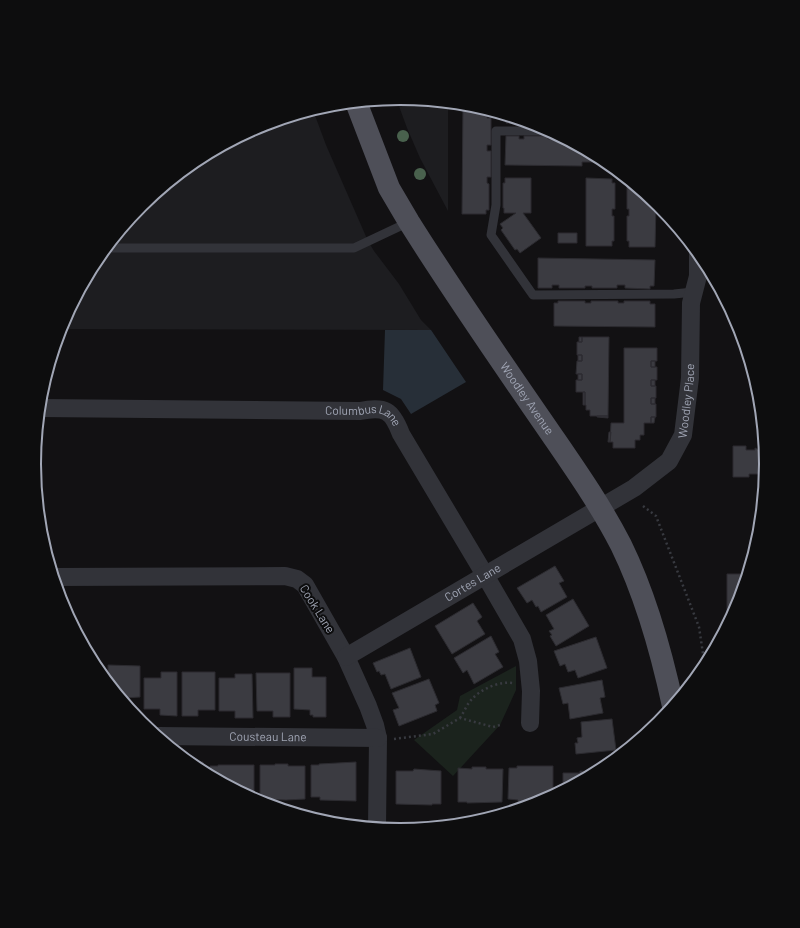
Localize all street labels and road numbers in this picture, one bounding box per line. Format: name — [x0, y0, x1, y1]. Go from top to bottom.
street label: Woodley Avenue — [498, 359, 557, 437]
street label: Woodley Place — [675, 363, 696, 439]
street label: Columbus Lane — [325, 401, 405, 428]
street label: Cortes Lane — [442, 560, 503, 604]
street label: Cook Lane — [297, 582, 338, 635]
street label: Cousteau Lane — [229, 729, 307, 743]

